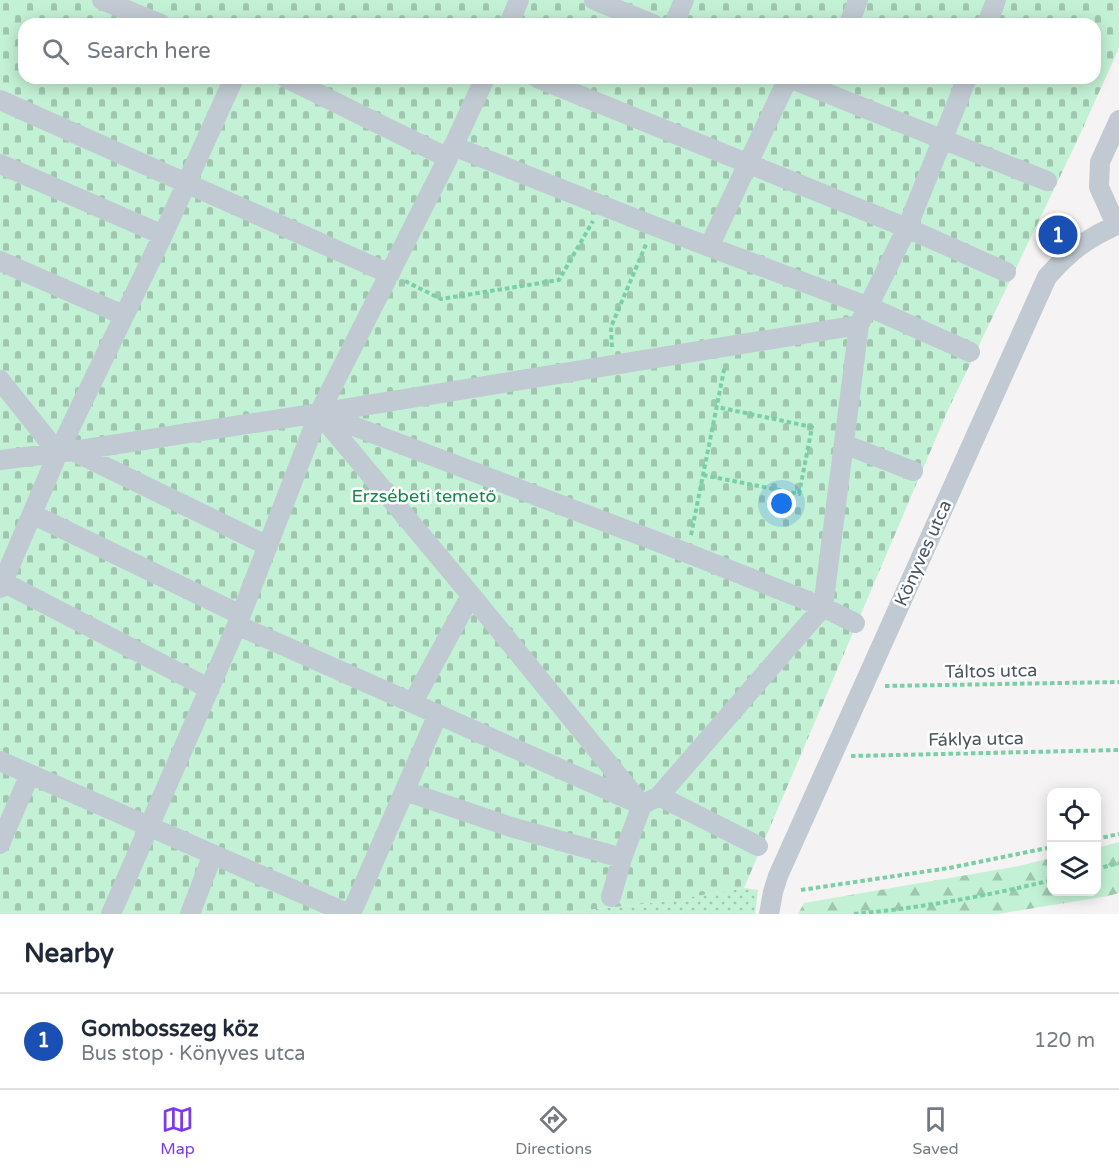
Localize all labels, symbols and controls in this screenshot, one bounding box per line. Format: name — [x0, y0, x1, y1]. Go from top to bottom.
search box — [18, 18, 1101, 84]
icon: search — [39, 35, 72, 68]
text: Search here — [87, 38, 211, 64]
pin: 1 — [1038, 212, 1078, 258]
park label: Erzsébeti temető — [352, 485, 497, 507]
your location — [767, 489, 796, 518]
street label: Könyves utca — [890, 497, 956, 609]
street label: Táltos utca — [945, 659, 1037, 683]
street label: Fáklya utca — [928, 727, 1024, 751]
map controls — [1047, 788, 1101, 896]
button: locate — [1047, 788, 1101, 842]
button: layers — [1047, 842, 1101, 896]
text: Nearby — [24, 938, 114, 969]
text: Gombosszeg köz — [81, 1016, 259, 1042]
text: 1 — [37, 1029, 50, 1053]
text: 120 m — [1034, 1029, 1095, 1053]
text: Bus stop · Könyves utca — [81, 1042, 306, 1066]
tab: Map — [160, 1103, 195, 1159]
tab: Directions — [515, 1103, 592, 1159]
tab: Saved — [912, 1103, 959, 1159]

